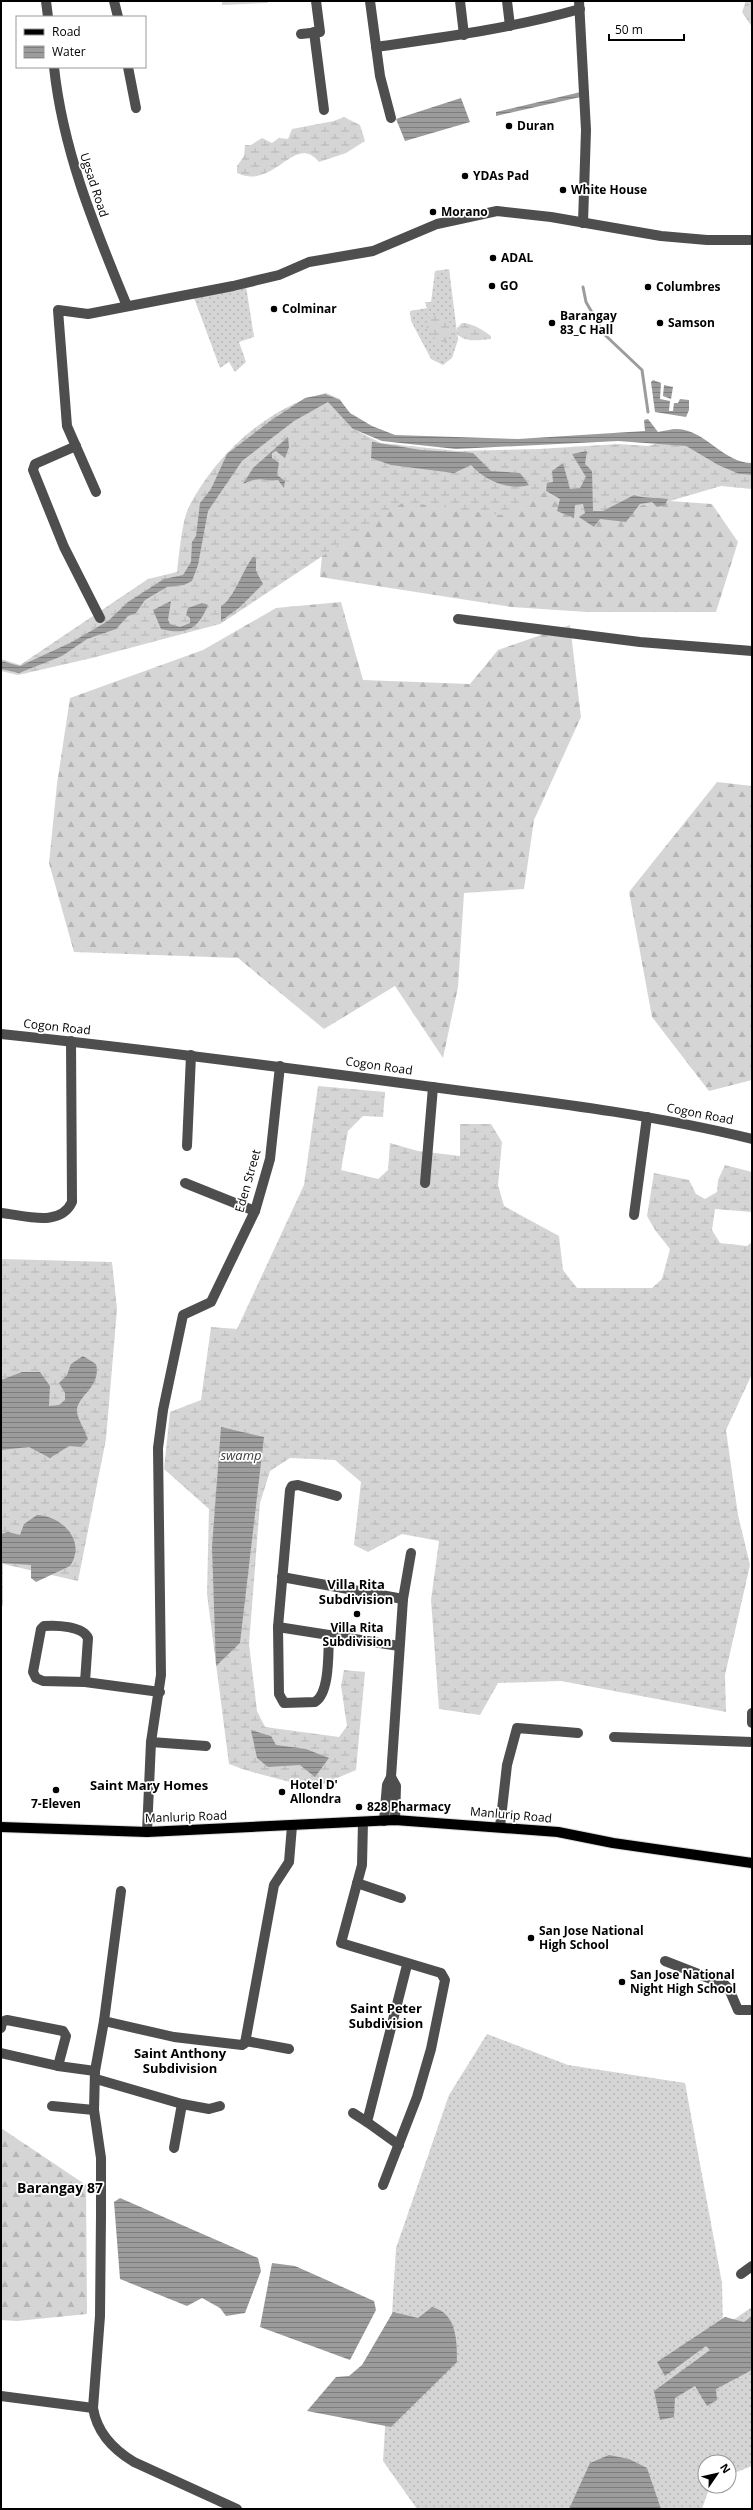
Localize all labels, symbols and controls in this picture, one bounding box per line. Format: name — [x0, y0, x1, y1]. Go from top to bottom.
legend — [16, 16, 146, 68]
scale bar — [609, 16, 684, 42]
text: 50 m — [615, 21, 643, 38]
text: Road — [52, 23, 81, 40]
text: Water — [52, 43, 86, 60]
place label: Duran — [517, 117, 554, 134]
marker: Duran — [504, 121, 514, 131]
street label: Ugsad Road — [76, 150, 113, 219]
place label: YDAs Pad — [473, 167, 529, 184]
marker: YDAs Pad — [460, 171, 470, 181]
place label: White House — [571, 181, 647, 198]
marker: White House — [558, 185, 568, 195]
place label: Morano — [441, 203, 488, 220]
marker: Morano — [428, 207, 438, 217]
place label: ADAL — [501, 249, 533, 266]
marker: ADAL — [488, 253, 498, 263]
place label: GO — [500, 277, 518, 294]
place label: Columbres — [656, 278, 721, 295]
marker: GO — [487, 281, 497, 291]
marker: Columbres — [643, 282, 653, 292]
place label: Colminar — [282, 300, 337, 317]
marker: Colminar — [269, 304, 279, 314]
place label: Barangay 83_C Hall — [560, 307, 617, 338]
place label: Samson — [668, 314, 715, 331]
marker: Barangay 83_C Hall — [547, 318, 557, 328]
marker: Samson — [655, 318, 665, 328]
street label: Cogon Road — [23, 1015, 92, 1038]
street label: Cogon Road — [344, 1052, 414, 1079]
street label: Cogon Road — [665, 1099, 735, 1128]
street label: Eden Street — [230, 1147, 265, 1214]
water label: swamp — [220, 1446, 262, 1464]
district label: Villa Rita Subdivision — [319, 1575, 393, 1608]
marker: Villa Rita Subdivision — [352, 1609, 362, 1619]
place label: Villa Rita Subdivision — [323, 1619, 391, 1650]
district label: Saint Mary Homes — [90, 1776, 208, 1794]
place label: Hotel D' Allondra — [290, 1776, 341, 1807]
marker: 7-Eleven — [51, 1785, 61, 1795]
marker: Hotel D' Allondra — [277, 1787, 287, 1797]
place label: 7-Eleven — [31, 1795, 81, 1812]
place label: 828 Pharmacy — [367, 1798, 451, 1815]
marker: 828 Pharmacy — [354, 1802, 364, 1812]
street label: Manlurip Road — [469, 1802, 553, 1827]
street label: Manlurip Road — [145, 1807, 227, 1826]
place label: San Jose National High School — [539, 1922, 644, 1953]
marker: San Jose National High School — [526, 1933, 536, 1943]
place label: San Jose National Night High School — [630, 1966, 736, 1997]
marker: San Jose National Night High School — [617, 1977, 627, 1987]
district label: Saint Peter Subdivision — [349, 1999, 423, 2032]
district label: Saint Anthony Subdivision — [134, 2044, 227, 2077]
district label: Barangay 87 — [17, 2178, 103, 2197]
north arrow — [697, 2454, 737, 2494]
text: N — [717, 2460, 734, 2476]

